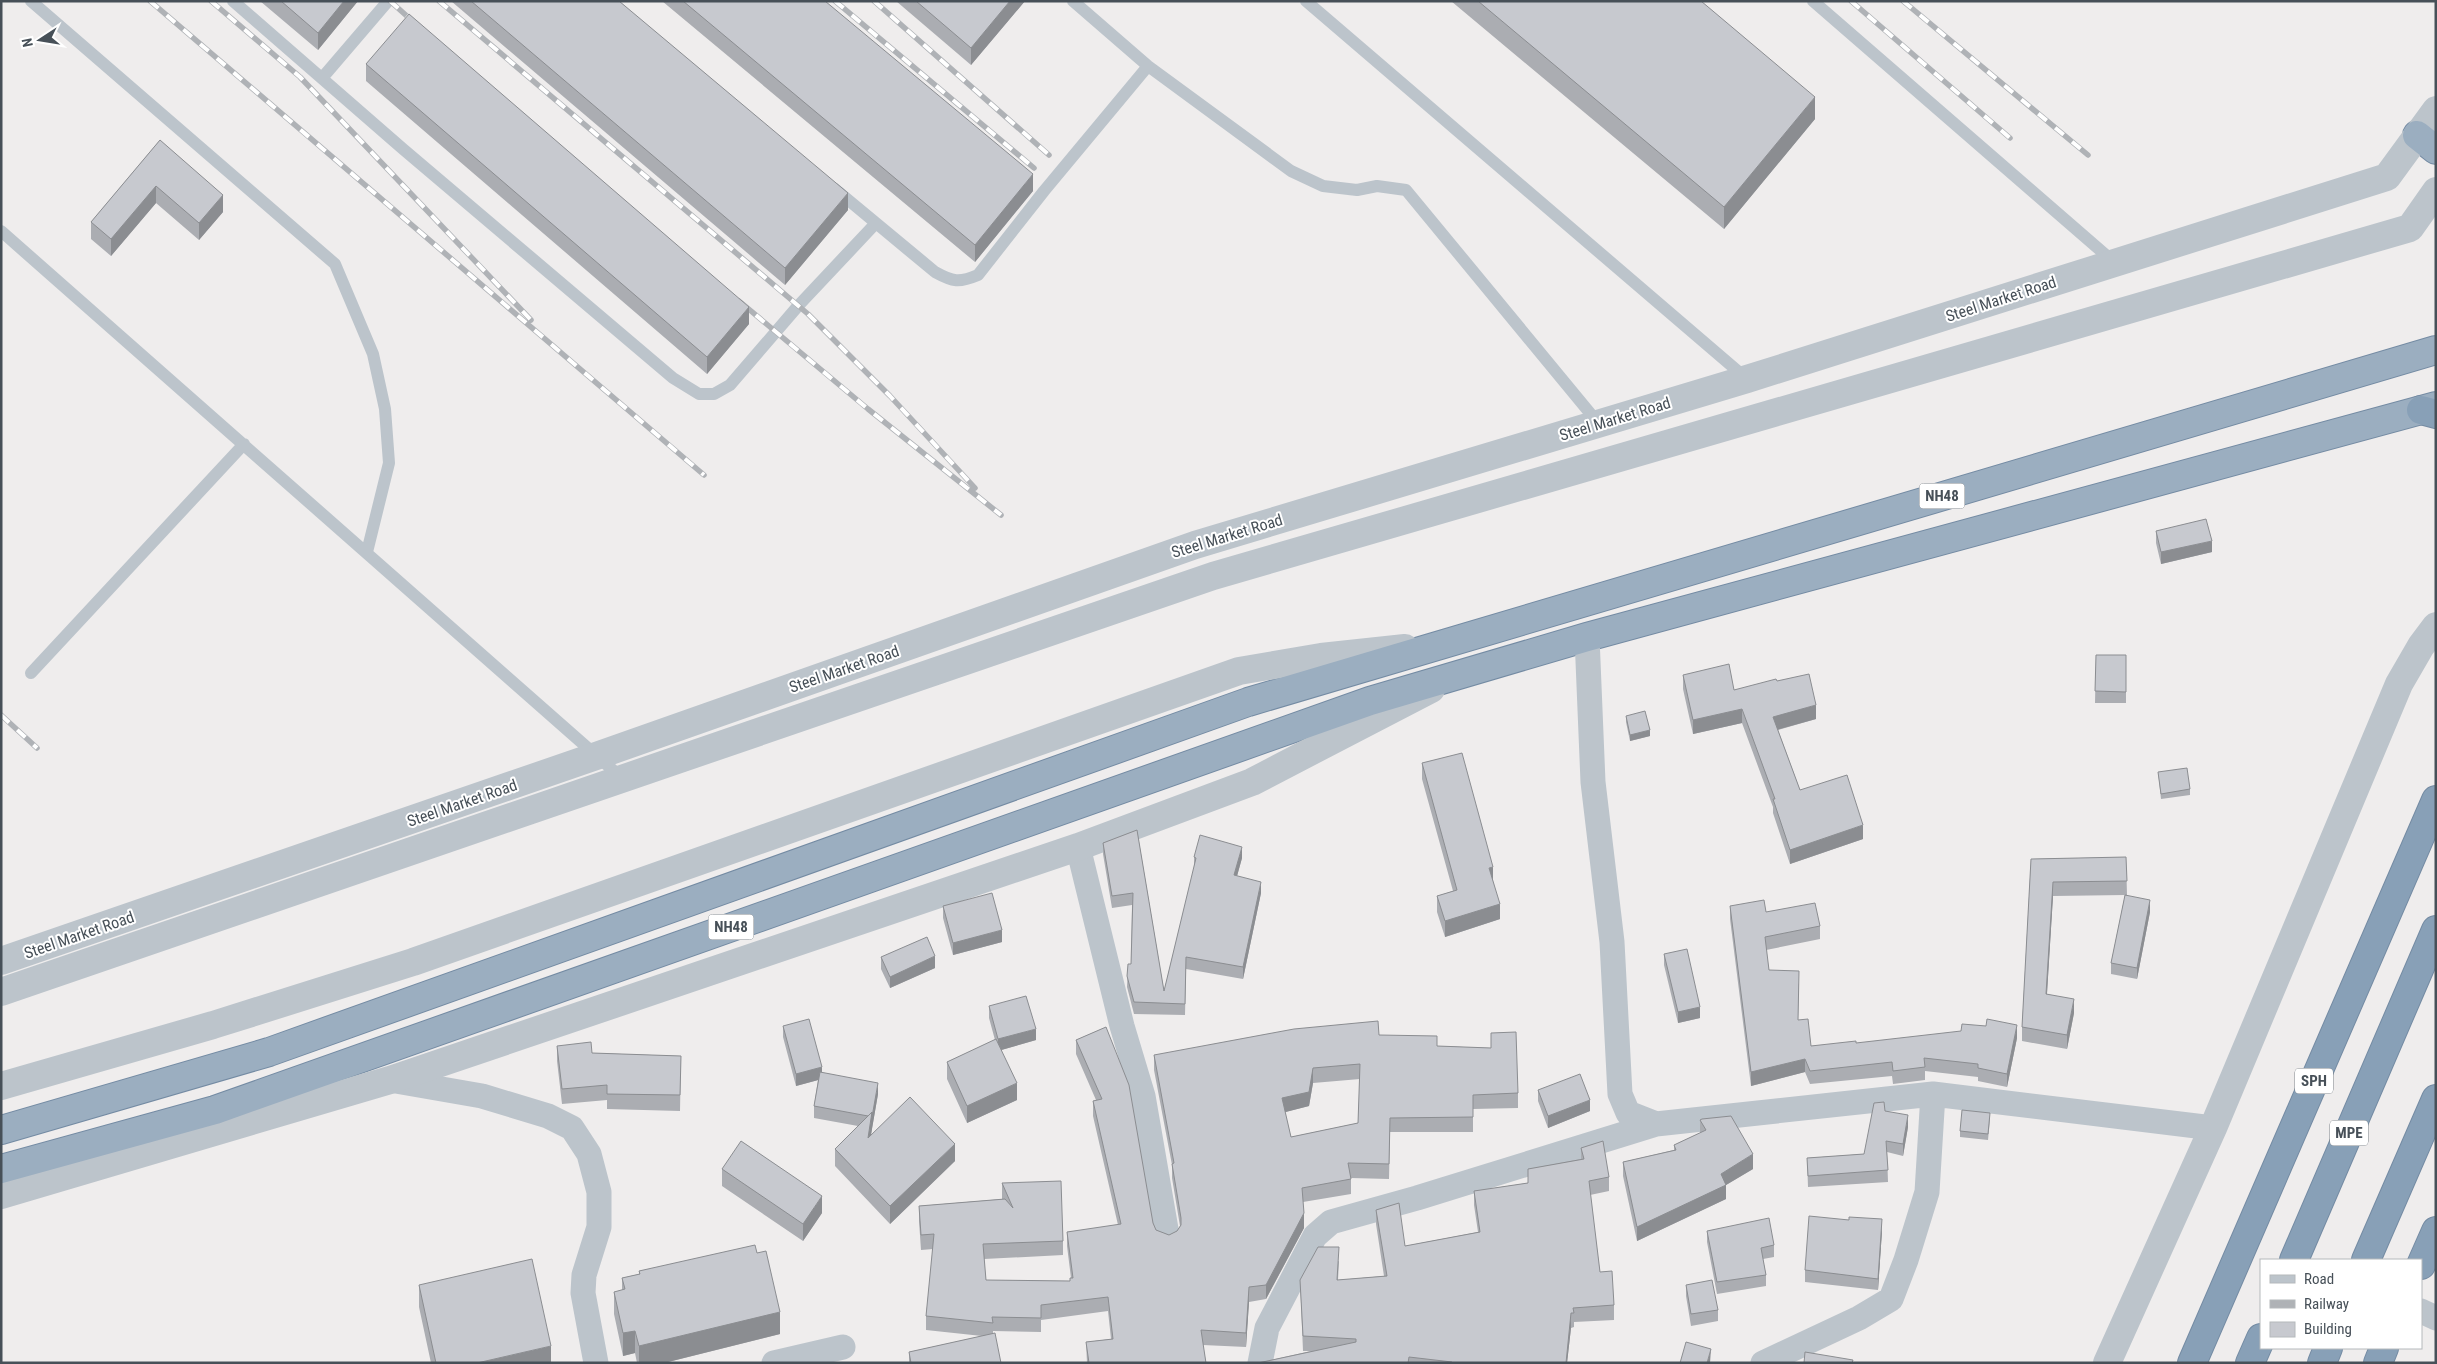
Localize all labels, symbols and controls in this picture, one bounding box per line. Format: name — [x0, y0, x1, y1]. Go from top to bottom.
north arrow — [15, 15, 65, 65]
text: N — [19, 37, 36, 49]
street label: Steel Market Road — [1943, 272, 2059, 326]
street label: Steel Market Road — [1557, 393, 1673, 445]
road number: NH48 — [1920, 484, 1964, 508]
street label: Steel Market Road — [1169, 510, 1285, 562]
street label: Steel Market Road — [786, 641, 902, 697]
street label: Steel Market Road — [404, 775, 520, 831]
street label: Steel Market Road — [21, 907, 137, 963]
road number: NH48 — [708, 914, 754, 940]
road number: SPH — [2295, 1068, 2333, 1094]
road number: MPE — [2330, 1120, 2368, 1146]
legend — [2260, 1259, 2422, 1349]
text: Road — [2304, 1270, 2334, 1288]
text: Railway — [2304, 1295, 2349, 1313]
text: Building — [2304, 1320, 2352, 1338]

